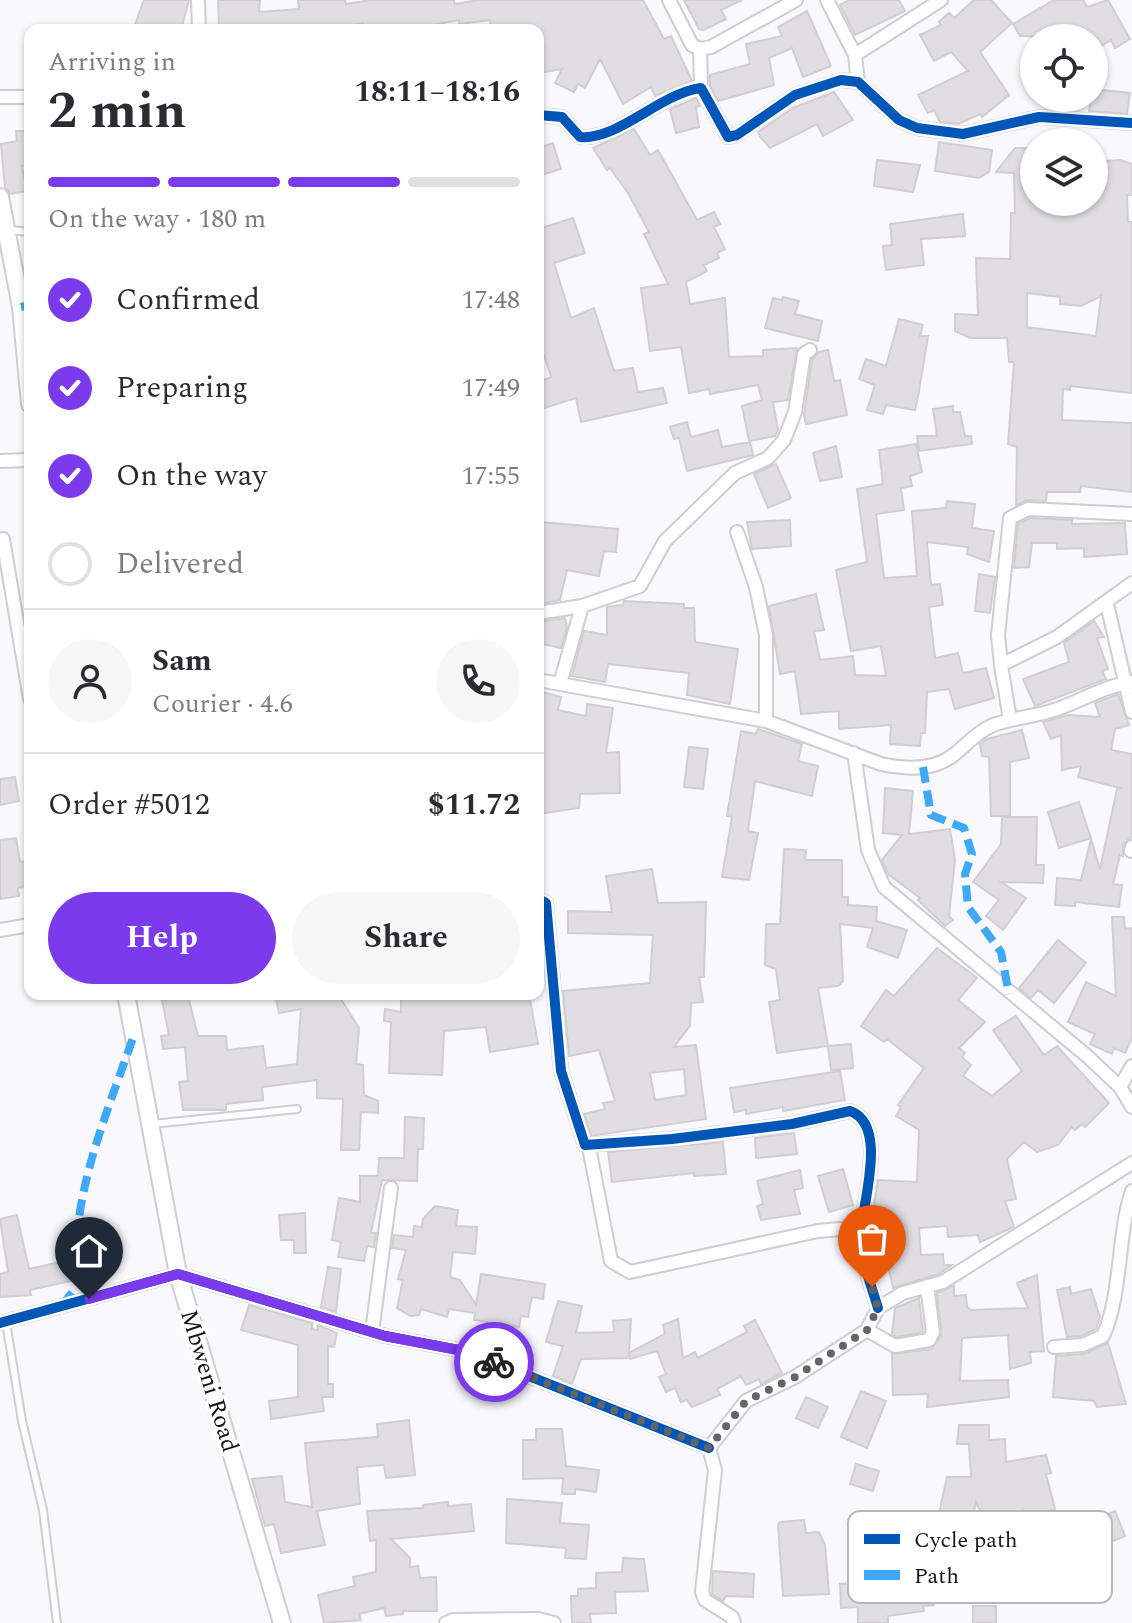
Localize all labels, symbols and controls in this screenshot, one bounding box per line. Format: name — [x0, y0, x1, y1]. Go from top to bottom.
map controls — [1020, 24, 1108, 216]
button: locate — [1020, 24, 1108, 112]
text: Arriving in — [48, 42, 176, 82]
text: 18:11–18:16 — [354, 69, 520, 115]
text: 2 min — [48, 72, 186, 151]
button: layers — [1020, 128, 1108, 216]
text: On the way · 180 m — [48, 199, 266, 239]
text: Confirmed — [116, 277, 260, 323]
icon: check — [48, 278, 92, 322]
text: 17:48 — [461, 280, 520, 320]
text: Preparing — [116, 365, 248, 411]
icon: check — [48, 366, 92, 410]
text: 17:49 — [461, 368, 520, 408]
text: On the way — [116, 453, 267, 499]
icon: check — [48, 454, 92, 498]
text: 17:55 — [461, 456, 520, 496]
text: Delivered — [116, 541, 244, 587]
text: Sam — [152, 638, 212, 684]
button: person — [48, 639, 132, 723]
button: phone — [436, 639, 520, 723]
text: Courier · 4.6 — [152, 684, 293, 724]
text: Order #5012 — [48, 782, 210, 828]
text: $11.72 — [428, 782, 520, 828]
button: Help — [48, 892, 276, 984]
button: Share — [292, 892, 520, 984]
pin — [838, 1205, 906, 1287]
pin — [55, 1217, 123, 1299]
icon: bag — [850, 1217, 894, 1261]
icon: home — [67, 1229, 111, 1273]
street label: Mbweni Road — [170, 1305, 248, 1457]
courier — [454, 1322, 534, 1402]
icon: bike — [472, 1340, 516, 1384]
legend — [848, 1511, 1112, 1603]
text: Cycle path — [914, 1524, 1018, 1557]
text: Path — [914, 1560, 959, 1593]

